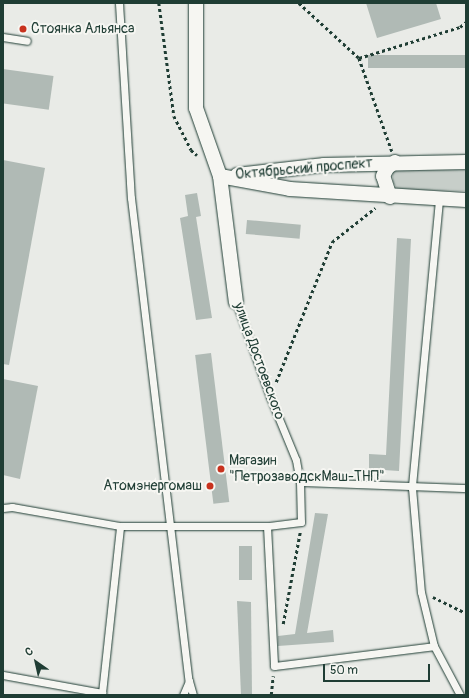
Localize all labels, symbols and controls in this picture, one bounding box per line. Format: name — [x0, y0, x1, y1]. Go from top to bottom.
place label: Стоянка Альянса — [31, 21, 135, 37]
marker: Стоянка Альянса — [18, 24, 28, 34]
street label: Октябрьский проспект — [235, 155, 373, 183]
street label: улица Достоевского — [230, 300, 288, 422]
place label: Магазин "ПетрозаводскМаш-ТНП" — [229, 453, 385, 486]
marker: Магазин "ПетрозаводскМаш-ТНП" — [216, 464, 226, 474]
place label: Атомэнергомаш — [103, 478, 202, 494]
marker: Атомэнергомаш — [205, 481, 215, 491]
north arrow — [16, 642, 56, 682]
text: С — [23, 644, 35, 659]
scale bar — [325, 656, 432, 682]
text: 50 m — [330, 663, 358, 678]

